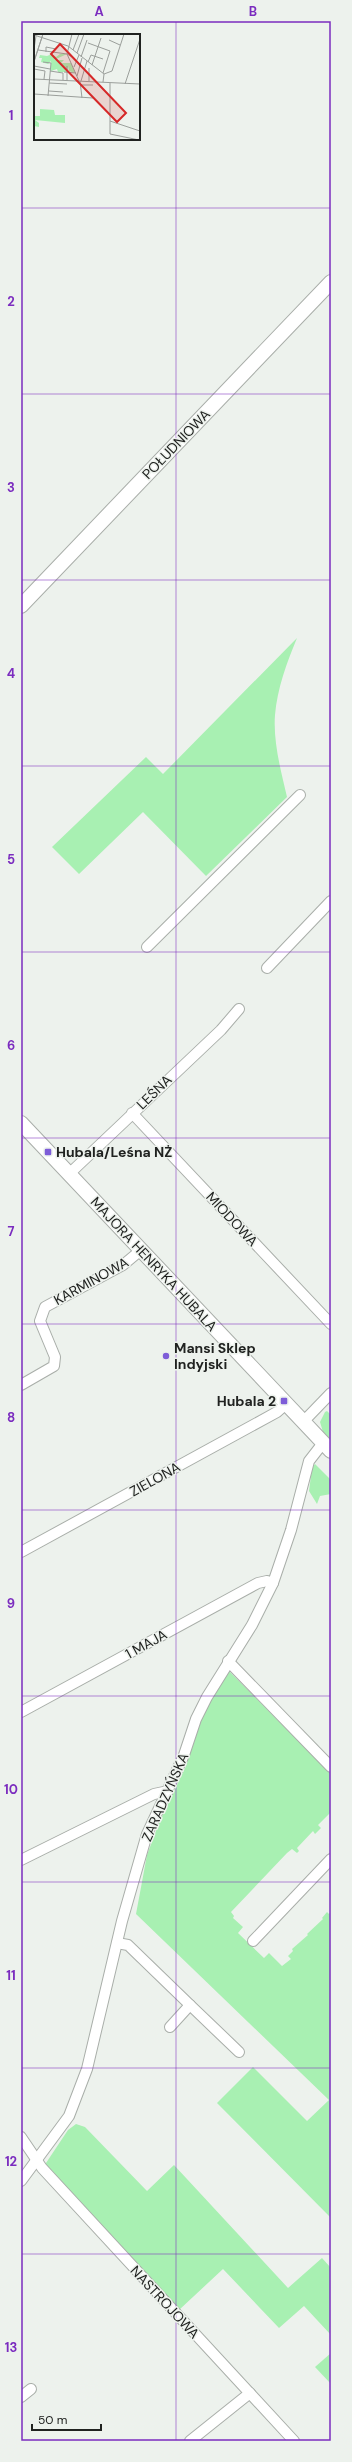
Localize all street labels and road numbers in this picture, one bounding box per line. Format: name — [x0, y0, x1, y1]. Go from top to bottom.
street label: POŁUDNIOWA — [138, 405, 214, 483]
street label: LEŚNA — [133, 1071, 175, 1113]
street label: MIODOWA — [202, 1188, 262, 1250]
street label: MAJORA HENRYKA HUBALA — [87, 1193, 221, 1335]
street label: KARMINOWA — [50, 1253, 132, 1309]
street label: ZIELONA — [127, 1458, 183, 1500]
street label: 1 MAJA — [122, 1625, 170, 1663]
street label: ZARADZYŃSKA — [137, 1750, 193, 1844]
street label: NASTROJOWA — [127, 2262, 203, 2342]

